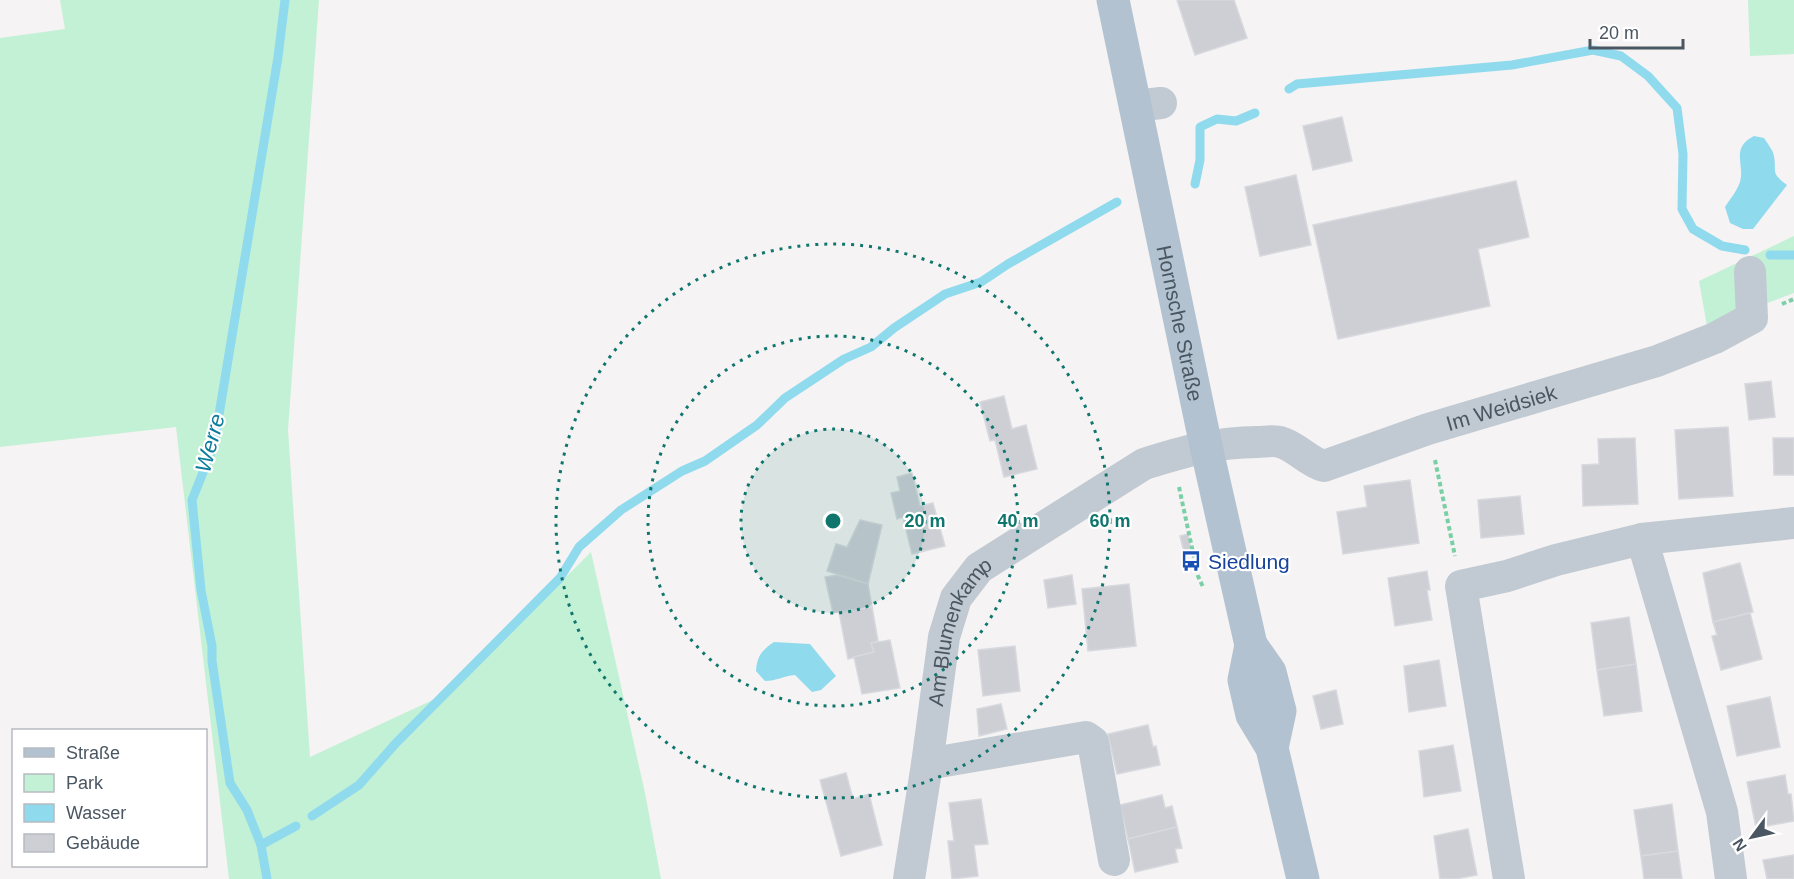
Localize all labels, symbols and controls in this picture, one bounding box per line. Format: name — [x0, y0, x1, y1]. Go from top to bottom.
scale bar — [1590, 12, 1683, 50]
text: 20 m — [1599, 23, 1639, 43]
street label: Hornsche Straße — [1153, 243, 1208, 403]
street label: Im Weidsiek — [1443, 380, 1560, 435]
water label: Werre — [190, 411, 230, 475]
centre of rings — [823, 511, 843, 531]
text: 20 m — [904, 511, 946, 531]
text: 40 m — [997, 511, 1039, 531]
text: 60 m — [1089, 511, 1131, 531]
bus stop icon: Siedlung — [1179, 549, 1203, 573]
place label: Siedlung — [1208, 550, 1290, 573]
street label: Am Blumenkamp — [923, 552, 995, 707]
legend — [12, 729, 207, 867]
text: Straße — [66, 743, 120, 763]
text: Park — [66, 773, 104, 793]
text: Wasser — [66, 803, 126, 823]
north arrow — [1722, 807, 1782, 867]
text: Gebäude — [66, 833, 140, 853]
text: N — [1730, 835, 1750, 854]

